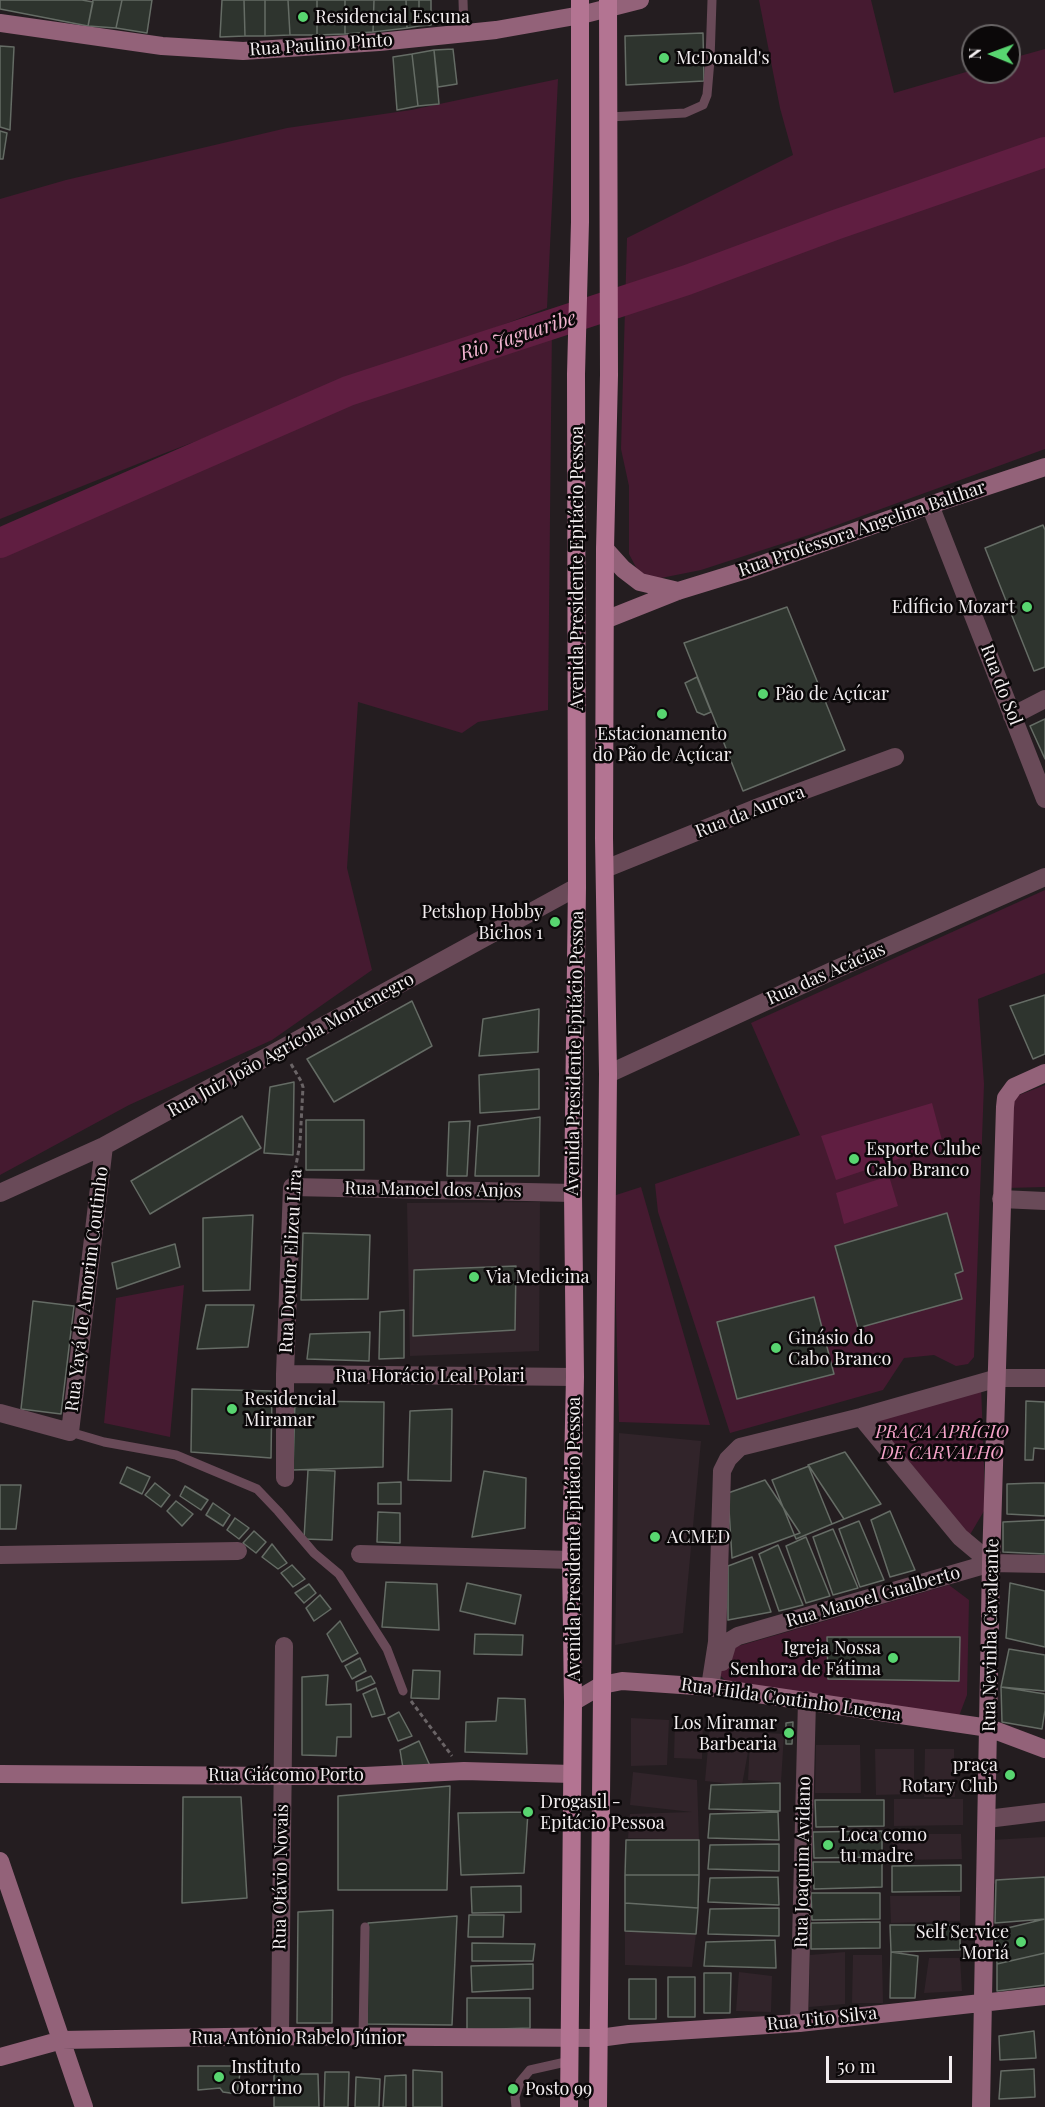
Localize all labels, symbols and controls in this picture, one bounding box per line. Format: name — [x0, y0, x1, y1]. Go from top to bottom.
place label: Residencial Escuna — [315, 6, 470, 28]
marker: Residencial Escuna — [296, 10, 310, 24]
north arrow — [961, 24, 1021, 84]
street label: Rua Paulino Pinto — [249, 29, 393, 61]
place label: McDonald's — [676, 47, 770, 69]
text: N — [964, 48, 985, 60]
marker: McDonald's — [657, 51, 671, 65]
water label: Rio Jaguaribe — [457, 306, 579, 366]
street label: Avenida Presidente Epitácio Pessoa — [566, 426, 588, 710]
street label: Rua Professora Angelina Balthar — [736, 476, 988, 582]
place label: Edíficio Mozart — [892, 596, 1015, 618]
marker: Edíficio Mozart — [1020, 600, 1034, 614]
street label: Rua do Sol — [976, 641, 1026, 729]
place label: Pão de Açúcar — [775, 683, 889, 705]
marker: Pão de Açúcar — [756, 687, 770, 701]
marker: Estacionamento do Pão de Açúcar — [655, 707, 669, 721]
place label: Estacionamento do Pão de Açúcar — [593, 723, 731, 766]
street label: Rua da Aurora — [692, 781, 808, 843]
place label: Petshop Hobby Bichos 1 — [421, 901, 543, 944]
street label: Avenida Presidente Epitácio Pessoa — [562, 911, 588, 1195]
marker: Petshop Hobby Bichos 1 — [548, 915, 562, 929]
street label: Rua das Acácias — [763, 938, 889, 1010]
street label: Rua Juiz João Agrícola Montenegro — [164, 968, 418, 1122]
place label: Esporte Clube Cabo Branco — [866, 1138, 981, 1180]
marker: Esporte Clube Cabo Branco — [847, 1152, 861, 1166]
street label: Rua Yayá de Amorim Coutinho — [61, 1165, 113, 1413]
street label: Rua Doutor Elizeu Lira — [275, 1168, 307, 1354]
street label: Rua Manoel dos Anjos — [344, 1178, 522, 1202]
place label: Via Medicina — [486, 1266, 589, 1288]
marker: Via Medicina — [467, 1270, 481, 1284]
place label: Ginásio do Cabo Branco — [788, 1327, 891, 1370]
marker: Ginásio do Cabo Branco — [769, 1341, 783, 1355]
street label: Rua Horácio Leal Polari — [335, 1365, 525, 1387]
place label: Residencial Miramar — [244, 1388, 337, 1430]
street label: Avenida Presidente Epitácio Pessoa — [563, 1397, 585, 1681]
marker: Residencial Miramar — [225, 1402, 239, 1416]
park label: PRAÇA APRÍGIO DE CARVALHO — [875, 1421, 1009, 1464]
place label: ACMED — [667, 1526, 730, 1548]
marker: ACMED — [648, 1530, 662, 1544]
street label: Rua Nevinha Cavalcante — [979, 1538, 1003, 1732]
street label: Rua Manoel Gualberto — [783, 1562, 963, 1632]
place label: Igreja Nossa Senhora de Fátima — [730, 1637, 881, 1680]
marker: Igreja Nossa Senhora de Fátima — [886, 1651, 900, 1665]
street label: Rua Hilda Coutinho Lucena — [680, 1674, 902, 1726]
place label: Los Miramar Barbearia — [673, 1712, 777, 1754]
marker: Los Miramar Barbearia — [782, 1726, 796, 1740]
place label: praça Rotary Club — [901, 1754, 998, 1796]
street label: Rua Giácomo Porto — [208, 1764, 364, 1786]
marker: praça Rotary Club — [1003, 1768, 1017, 1782]
street label: Rua Joaquim Avidano — [791, 1776, 815, 1948]
place label: Drogasil - Epitácio Pessoa — [540, 1791, 665, 1834]
street label: Rua Otávio Novais — [269, 1804, 293, 1950]
marker: Drogasil - Epitácio Pessoa — [521, 1805, 535, 1819]
place label: Loca como tu madre — [840, 1824, 927, 1866]
marker: Loca como tu madre — [821, 1838, 835, 1852]
place label: Self Service Moriá — [916, 1921, 1009, 1964]
marker: Self Service Moriá — [1014, 1935, 1028, 1949]
street label: Rua Tito Silva — [766, 2002, 878, 2036]
street label: Rua Antônio Rabelo Júnior — [191, 2027, 405, 2049]
scale bar — [829, 2044, 955, 2082]
text: 50 m — [837, 2054, 876, 2078]
place label: Instituto Otorrino — [231, 2056, 302, 2098]
marker: Instituto Otorrino — [212, 2070, 226, 2084]
place label: Posto 99 — [525, 2078, 592, 2100]
marker: Posto 99 — [506, 2082, 520, 2096]

